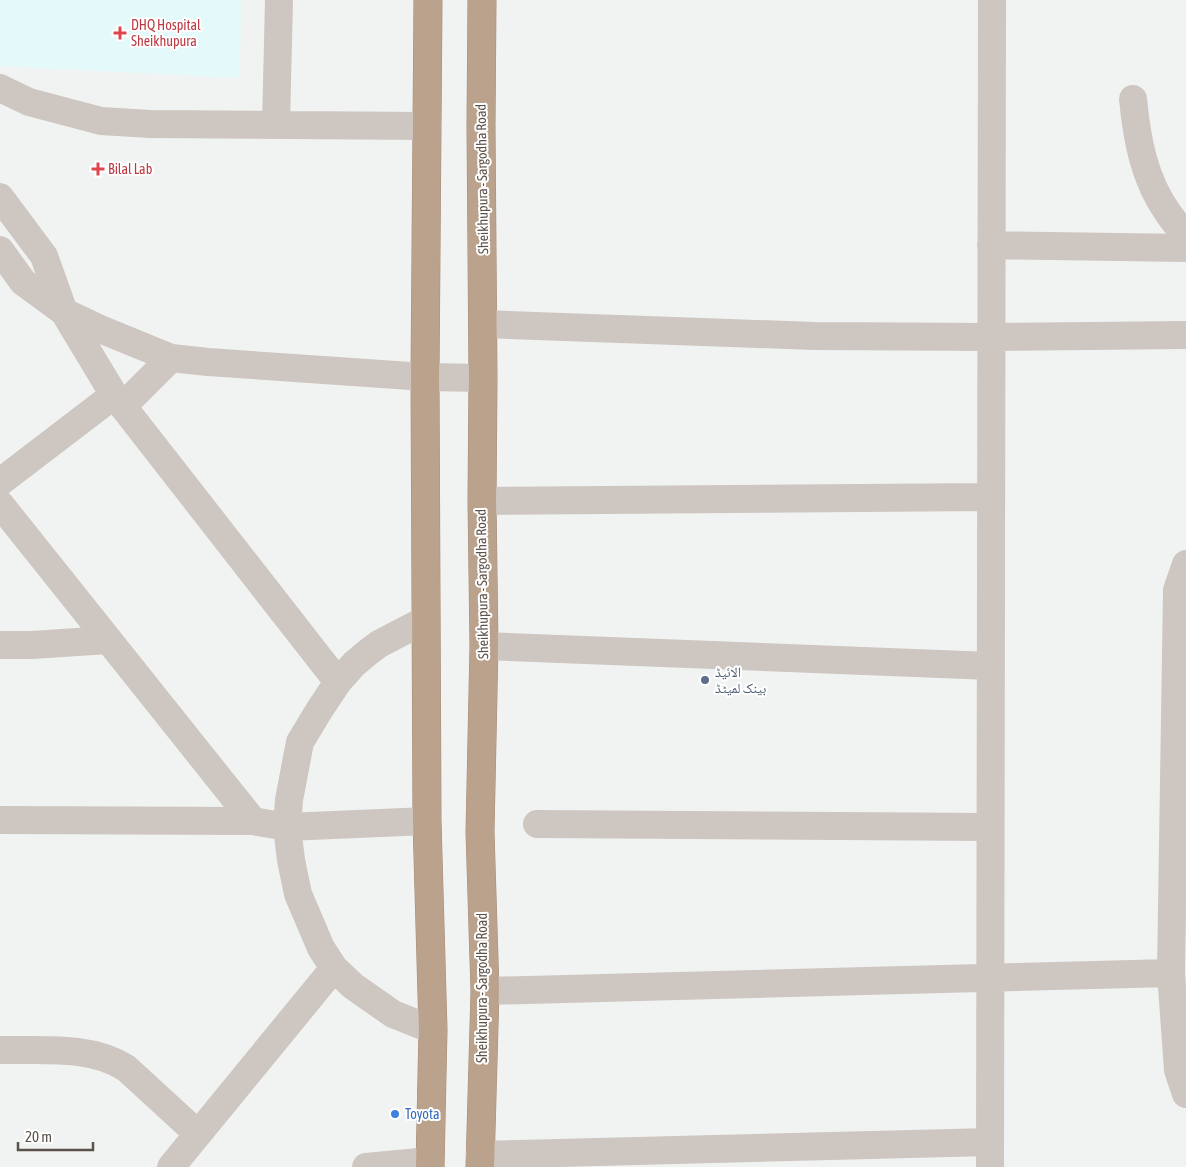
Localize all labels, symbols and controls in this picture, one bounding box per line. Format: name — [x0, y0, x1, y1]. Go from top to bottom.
place label: DHQ Hospital Sheikhupura — [131, 17, 201, 49]
marker: DHQ Hospital Sheikhupura — [113, 26, 127, 40]
street label: Sheikhupura - Sargodha Road — [473, 104, 491, 254]
place label: Bilal Lab — [108, 161, 153, 177]
marker: Bilal Lab — [92, 163, 104, 175]
street label: Sheikhupura - Sargodha Road — [473, 509, 491, 659]
place label: الائیڈ بینک لمیٹڈ — [715, 664, 766, 696]
marker: الائیڈ بینک لمیٹڈ — [699, 674, 711, 686]
street label: Sheikhupura - Sargodha Road — [474, 913, 490, 1063]
place label: Toyota — [405, 1106, 440, 1122]
marker: Toyota — [389, 1108, 401, 1120]
scale bar — [18, 1120, 92, 1152]
text: 20 m — [25, 1128, 52, 1145]

